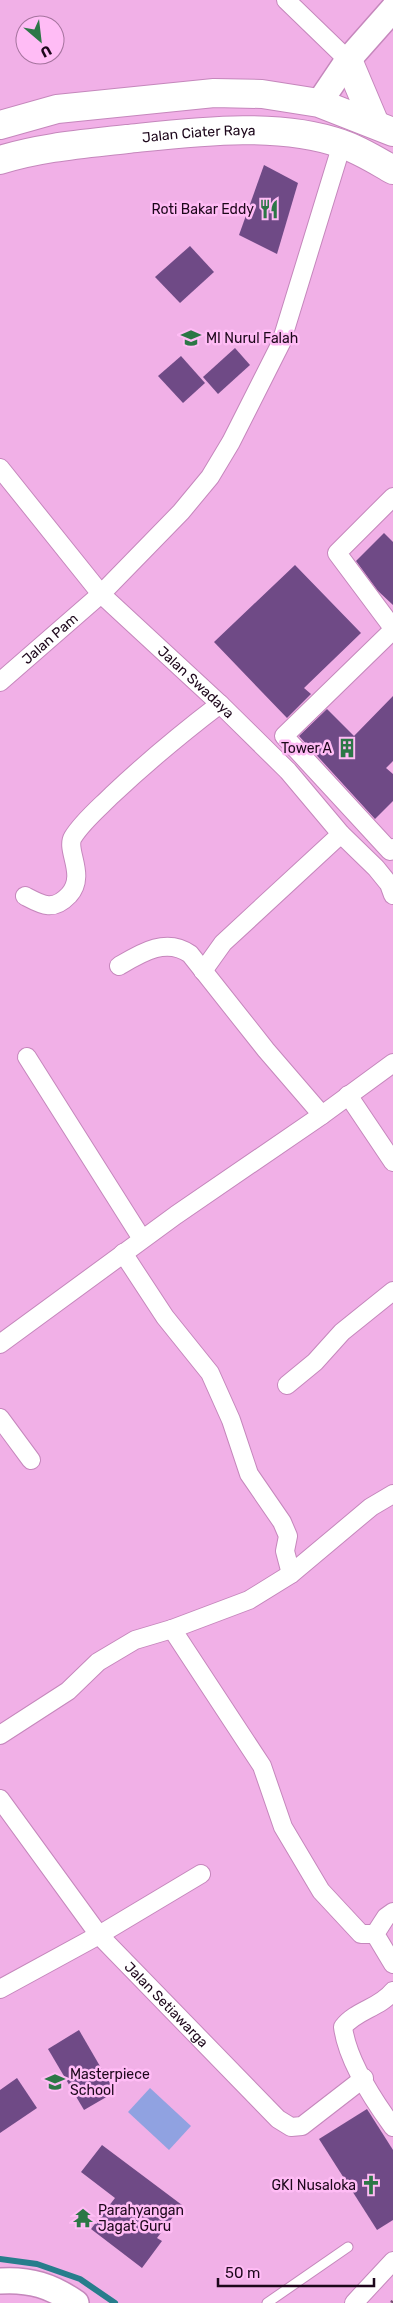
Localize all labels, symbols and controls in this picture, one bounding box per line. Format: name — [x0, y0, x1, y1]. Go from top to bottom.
north arrow — [15, 15, 65, 65]
text: U — [37, 41, 54, 61]
street label: Jalan Ciater Raya — [141, 122, 256, 146]
restaurant icon: Roti Bakar Eddy — [258, 198, 280, 220]
place label: Roti Bakar Eddy — [152, 201, 254, 218]
school or university icon: MI Nurul Falah — [180, 327, 202, 349]
place label: MI Nurul Falah — [206, 330, 298, 347]
street label: Jalan Pam — [19, 610, 82, 668]
street label: Jalan Swadaya — [154, 643, 237, 722]
building icon: Tower A — [336, 737, 358, 759]
place label: Tower A — [281, 740, 333, 757]
street label: Jalan Setiawarga — [121, 1958, 212, 2051]
place label: Masterpiece School — [70, 2066, 150, 2099]
school or university icon: Masterpiece School — [44, 2071, 66, 2093]
church icon: GKI Nusaloka — [360, 2174, 382, 2196]
place label: GKI Nusaloka — [272, 2177, 356, 2194]
place label: Parahyangan Jagat Guru — [98, 2202, 184, 2235]
temple icon: Parahyangan Jagat Guru — [72, 2207, 94, 2229]
scale bar — [218, 2256, 374, 2288]
text: 50 m — [225, 2264, 260, 2282]

